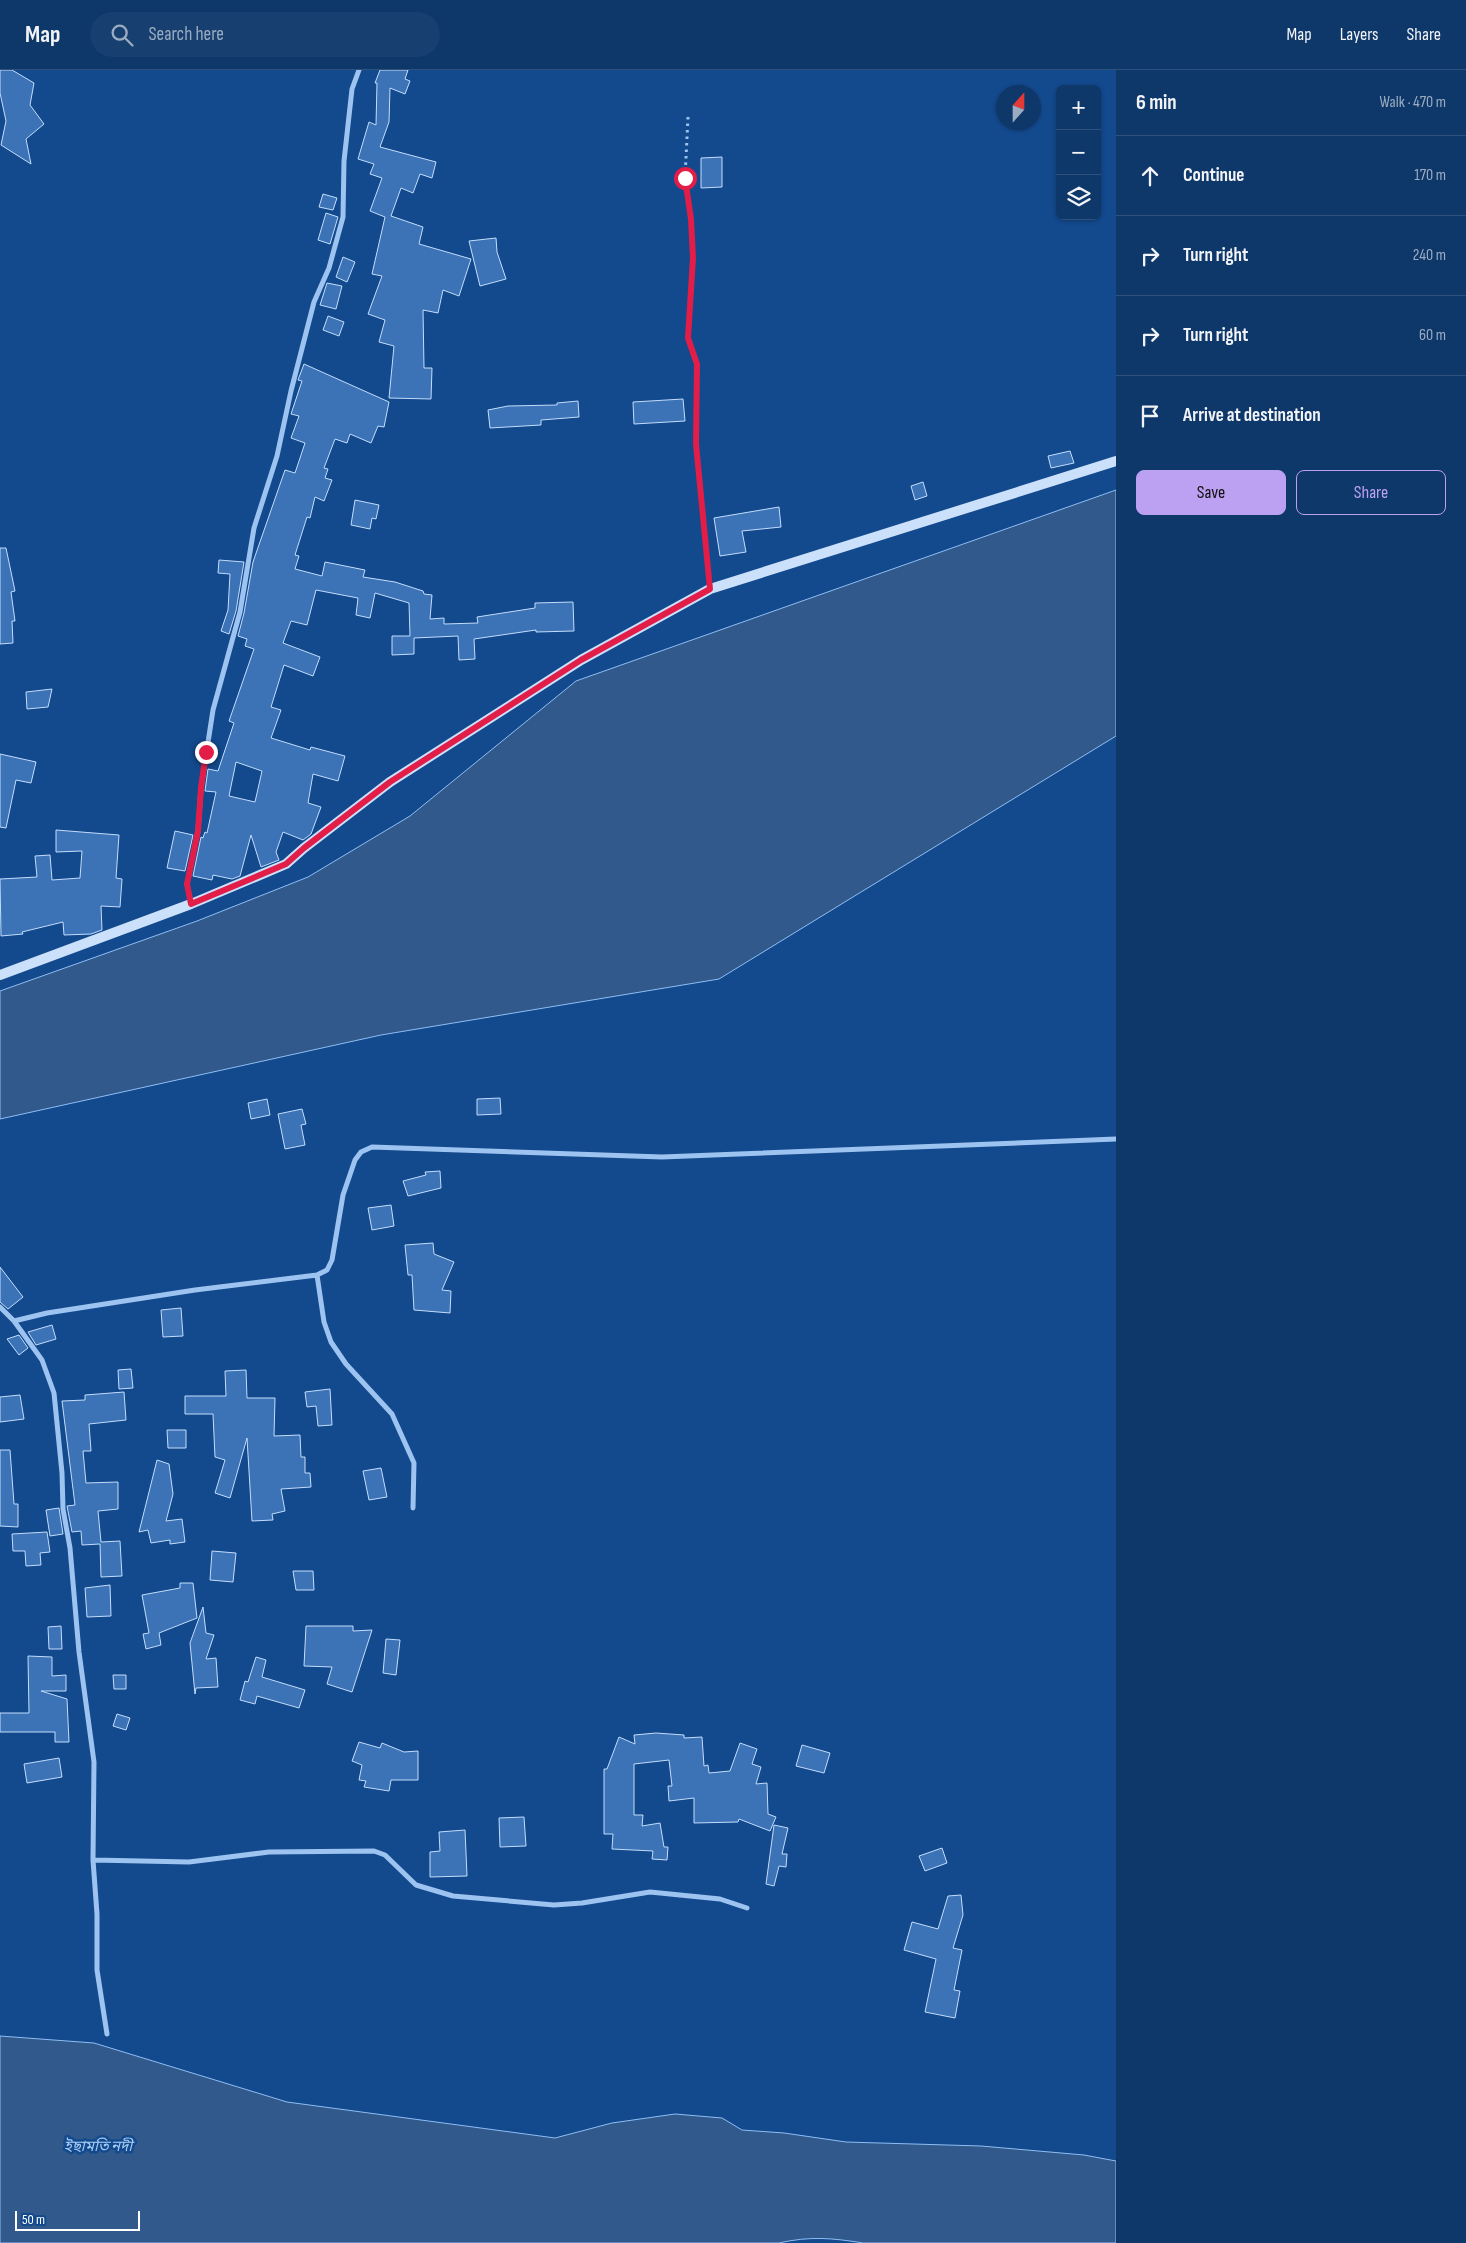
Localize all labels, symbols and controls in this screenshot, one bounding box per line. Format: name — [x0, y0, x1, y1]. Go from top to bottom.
search box — [90, 12, 440, 57]
text: Map — [25, 20, 60, 49]
icon: search — [108, 21, 136, 49]
text: Search here — [148, 23, 224, 46]
text: Map — [1287, 24, 1312, 45]
text: Layers — [1340, 24, 1379, 45]
text: Share — [1407, 24, 1441, 45]
north arrow — [996, 85, 1041, 130]
map controls — [1056, 85, 1101, 220]
button: + — [1056, 85, 1101, 130]
text: 6 min — [1136, 90, 1177, 115]
text: Walk · 470 m — [1380, 93, 1446, 112]
button: − — [1056, 130, 1101, 175]
icon: ahead — [1136, 162, 1164, 190]
text: Continue — [1183, 164, 1244, 187]
text: 170 m — [1414, 166, 1446, 185]
route start — [674, 167, 697, 190]
button: layers — [1056, 175, 1101, 220]
icon: right — [1136, 242, 1164, 270]
text: Turn right — [1183, 244, 1248, 267]
text: 240 m — [1413, 246, 1446, 265]
icon: right — [1136, 322, 1164, 350]
text: Turn right — [1183, 324, 1248, 347]
text: 60 m — [1419, 326, 1446, 345]
icon: arrive — [1136, 402, 1164, 430]
text: Arrive at destination — [1183, 404, 1321, 427]
button: Save — [1136, 470, 1286, 515]
button: Share — [1296, 470, 1446, 515]
route end — [195, 741, 218, 764]
water label: ইছামতি নদী — [64, 2137, 135, 2156]
scale bar — [15, 2208, 140, 2231]
text: 50 m — [22, 2211, 45, 2228]

